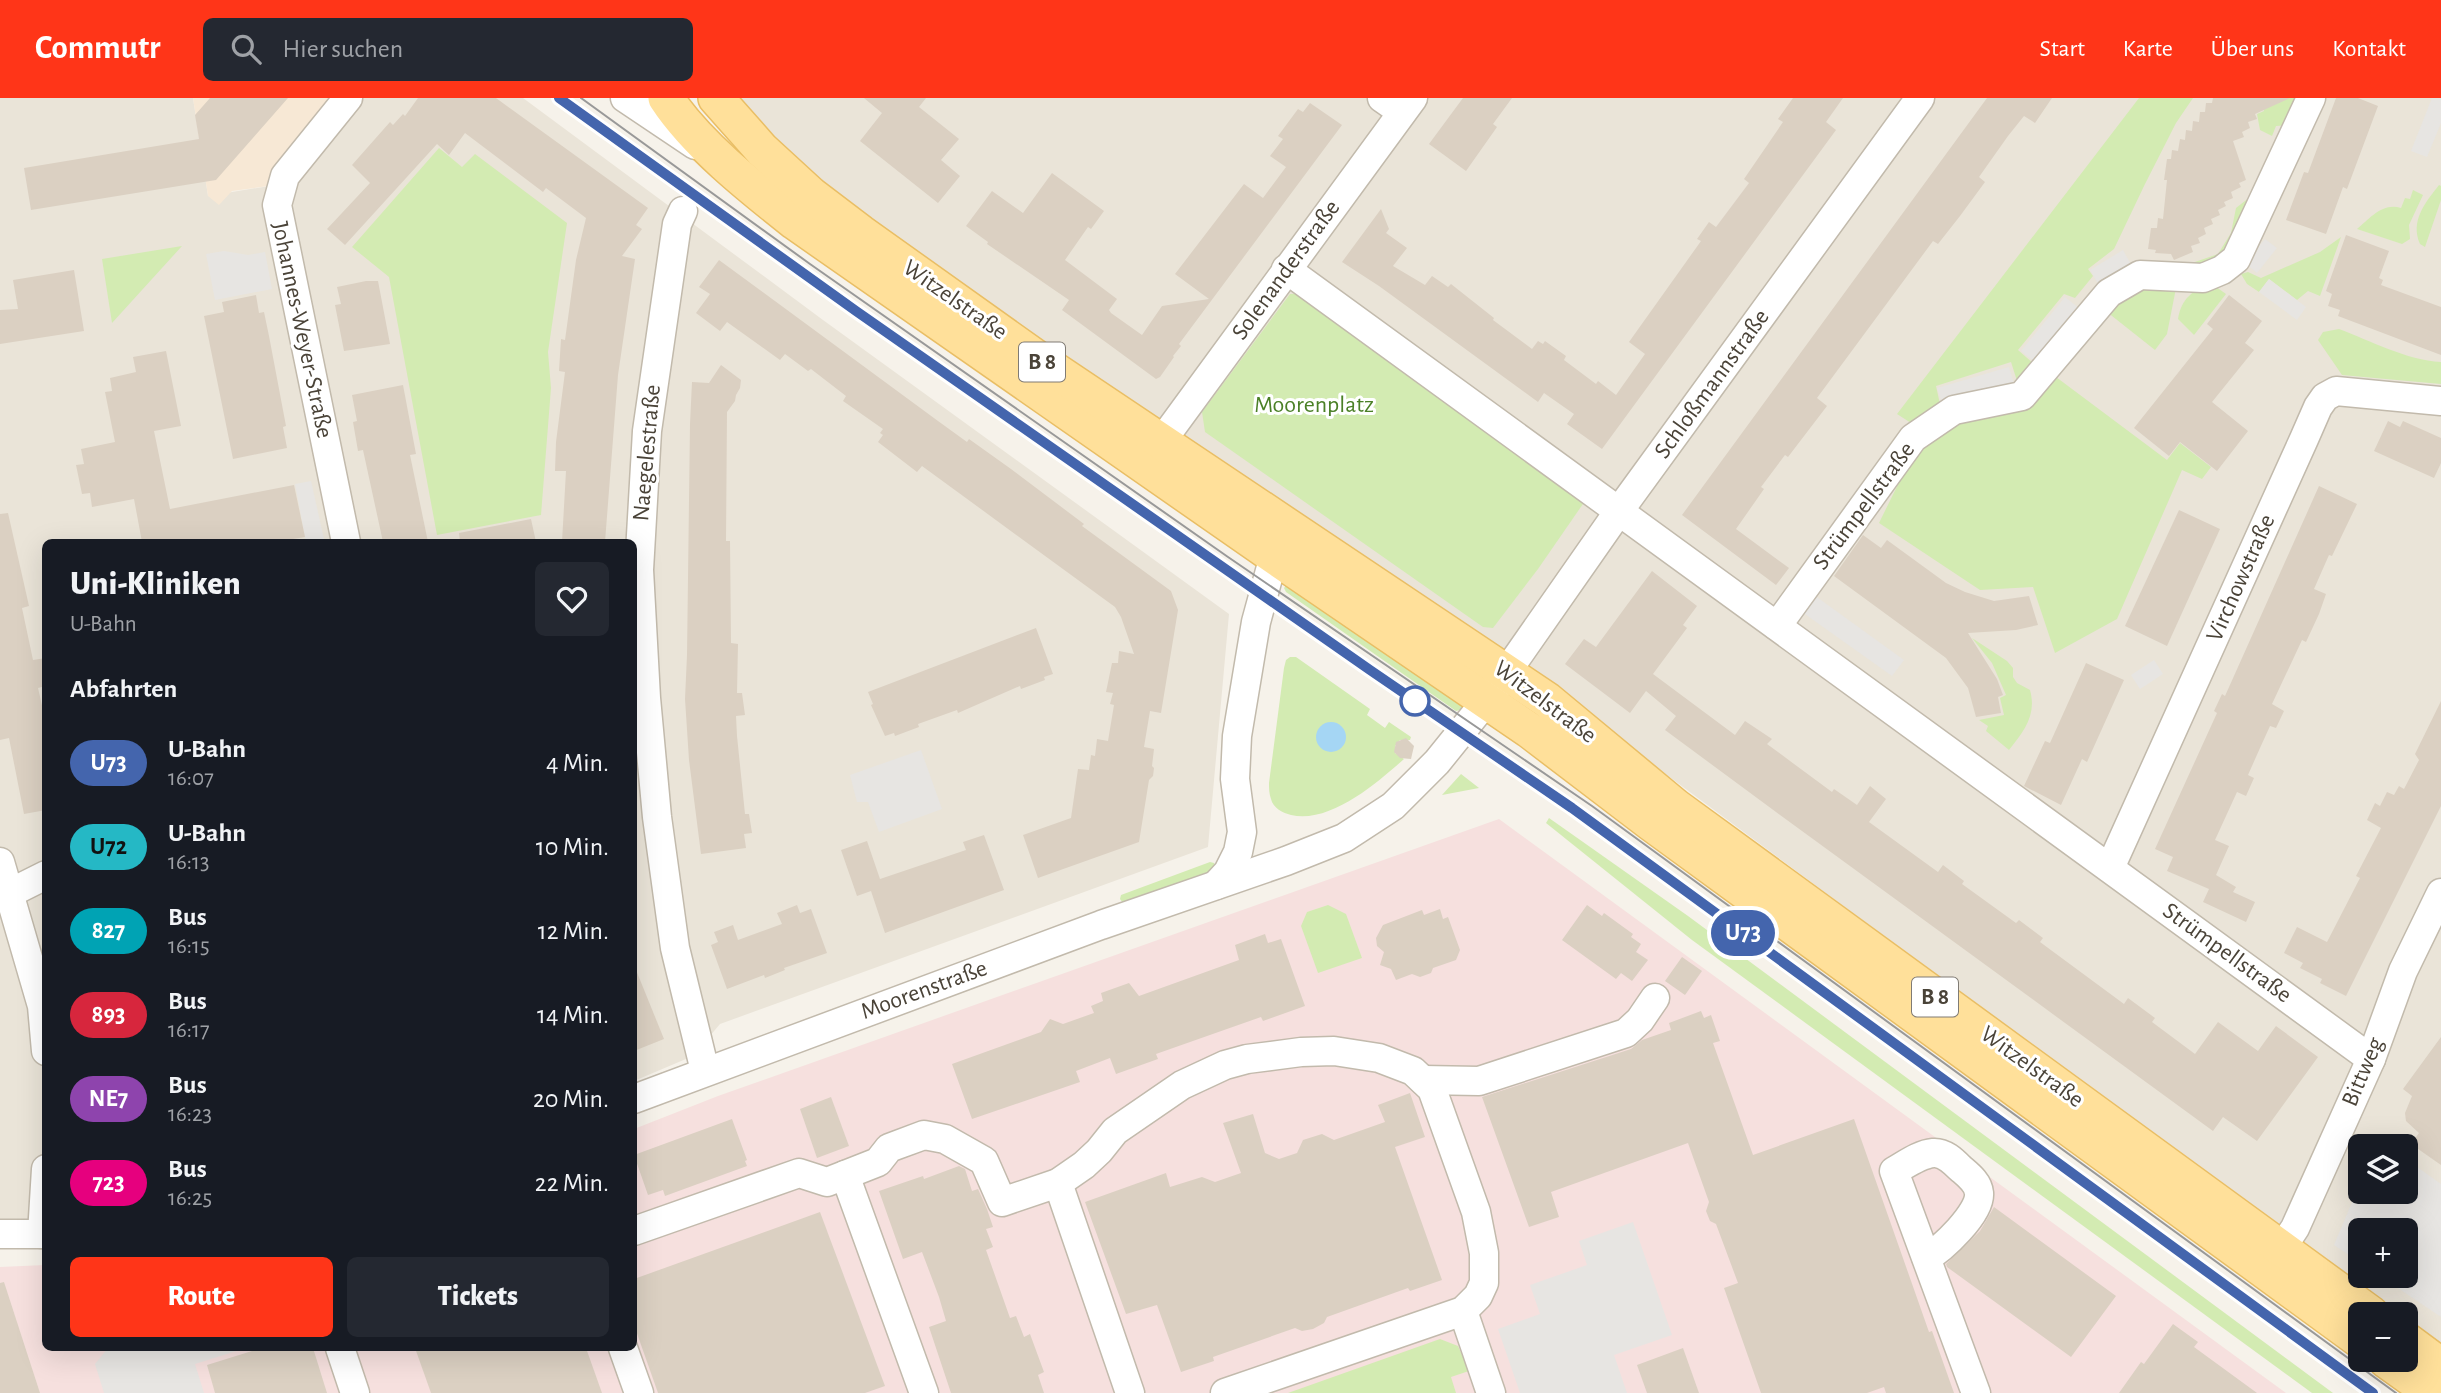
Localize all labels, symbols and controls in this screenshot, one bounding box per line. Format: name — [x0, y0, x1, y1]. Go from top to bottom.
search box — [203, 18, 693, 81]
icon: search — [227, 30, 265, 68]
text: Commutr — [35, 32, 161, 65]
text: Hier suchen — [283, 36, 403, 62]
text: Start — [2040, 37, 2085, 61]
text: Karte — [2123, 37, 2173, 61]
text: Über uns — [2211, 37, 2294, 61]
text: Kontakt — [2332, 37, 2406, 61]
street label: Solenanderstraße — [1228, 196, 1344, 344]
street label: Johannes-Weyer-Straße — [267, 220, 337, 440]
street label: Witzelstraße — [899, 255, 1011, 345]
street label: Schloßmannstraße — [1650, 305, 1774, 463]
road number: B 8 — [1019, 342, 1065, 382]
street label: Naegelestraße — [629, 384, 665, 522]
park label: Moorenplatz — [1254, 393, 1374, 417]
street label: Strümpellstraße — [1809, 438, 1919, 574]
street label: Virchowstraße — [2202, 511, 2280, 645]
button: heart — [535, 562, 609, 636]
text: Uni-Kliniken — [70, 568, 241, 601]
text: U-Bahn — [70, 613, 137, 636]
street label: Witzelstraße — [1489, 656, 1601, 748]
text: Abfahrten — [70, 676, 177, 702]
unlabelled marker — [1400, 686, 1430, 716]
text: U-Bahn — [168, 736, 246, 762]
text: 4 Min. — [546, 750, 609, 776]
text: U73 — [90, 751, 127, 775]
text: 16:07 — [168, 767, 214, 790]
text: U-Bahn — [168, 820, 246, 846]
text: 10 Min. — [536, 834, 609, 860]
text: U72 — [90, 835, 127, 859]
text: 16:13 — [168, 851, 209, 874]
street label: Strümpellstraße — [2158, 898, 2296, 1008]
text: Bus — [168, 904, 207, 930]
line badge: U73 — [1703, 910, 1783, 956]
text: 12 Min. — [538, 918, 609, 944]
text: 827 — [92, 919, 125, 943]
text: U73 — [1725, 921, 1761, 945]
text: 16:15 — [168, 935, 210, 958]
street label: Moorenstraße — [858, 956, 990, 1024]
road number: B 8 — [1912, 977, 1958, 1016]
text: Bus — [168, 988, 207, 1014]
text: 14 Min. — [537, 1002, 609, 1028]
text: 893 — [92, 1003, 125, 1027]
text: 16:17 — [168, 1019, 210, 1042]
street label: Witzelstraße — [1976, 1022, 2088, 1112]
street label: Bittweg — [2338, 1034, 2388, 1110]
text: Bus — [168, 1072, 207, 1098]
text: 20 Min. — [533, 1086, 609, 1112]
text: NE7 — [89, 1087, 128, 1111]
text: 16:23 — [168, 1103, 212, 1126]
map controls — [2348, 1134, 2418, 1372]
button: layers — [2348, 1134, 2418, 1204]
text: Bus — [168, 1156, 207, 1182]
text: 22 Min. — [535, 1170, 609, 1196]
text: 723 — [92, 1171, 125, 1195]
text: 16:25 — [168, 1187, 212, 1210]
button: + — [2348, 1218, 2418, 1288]
button: Route — [70, 1257, 333, 1337]
button: Tickets — [347, 1257, 609, 1337]
button: − — [2348, 1302, 2418, 1372]

